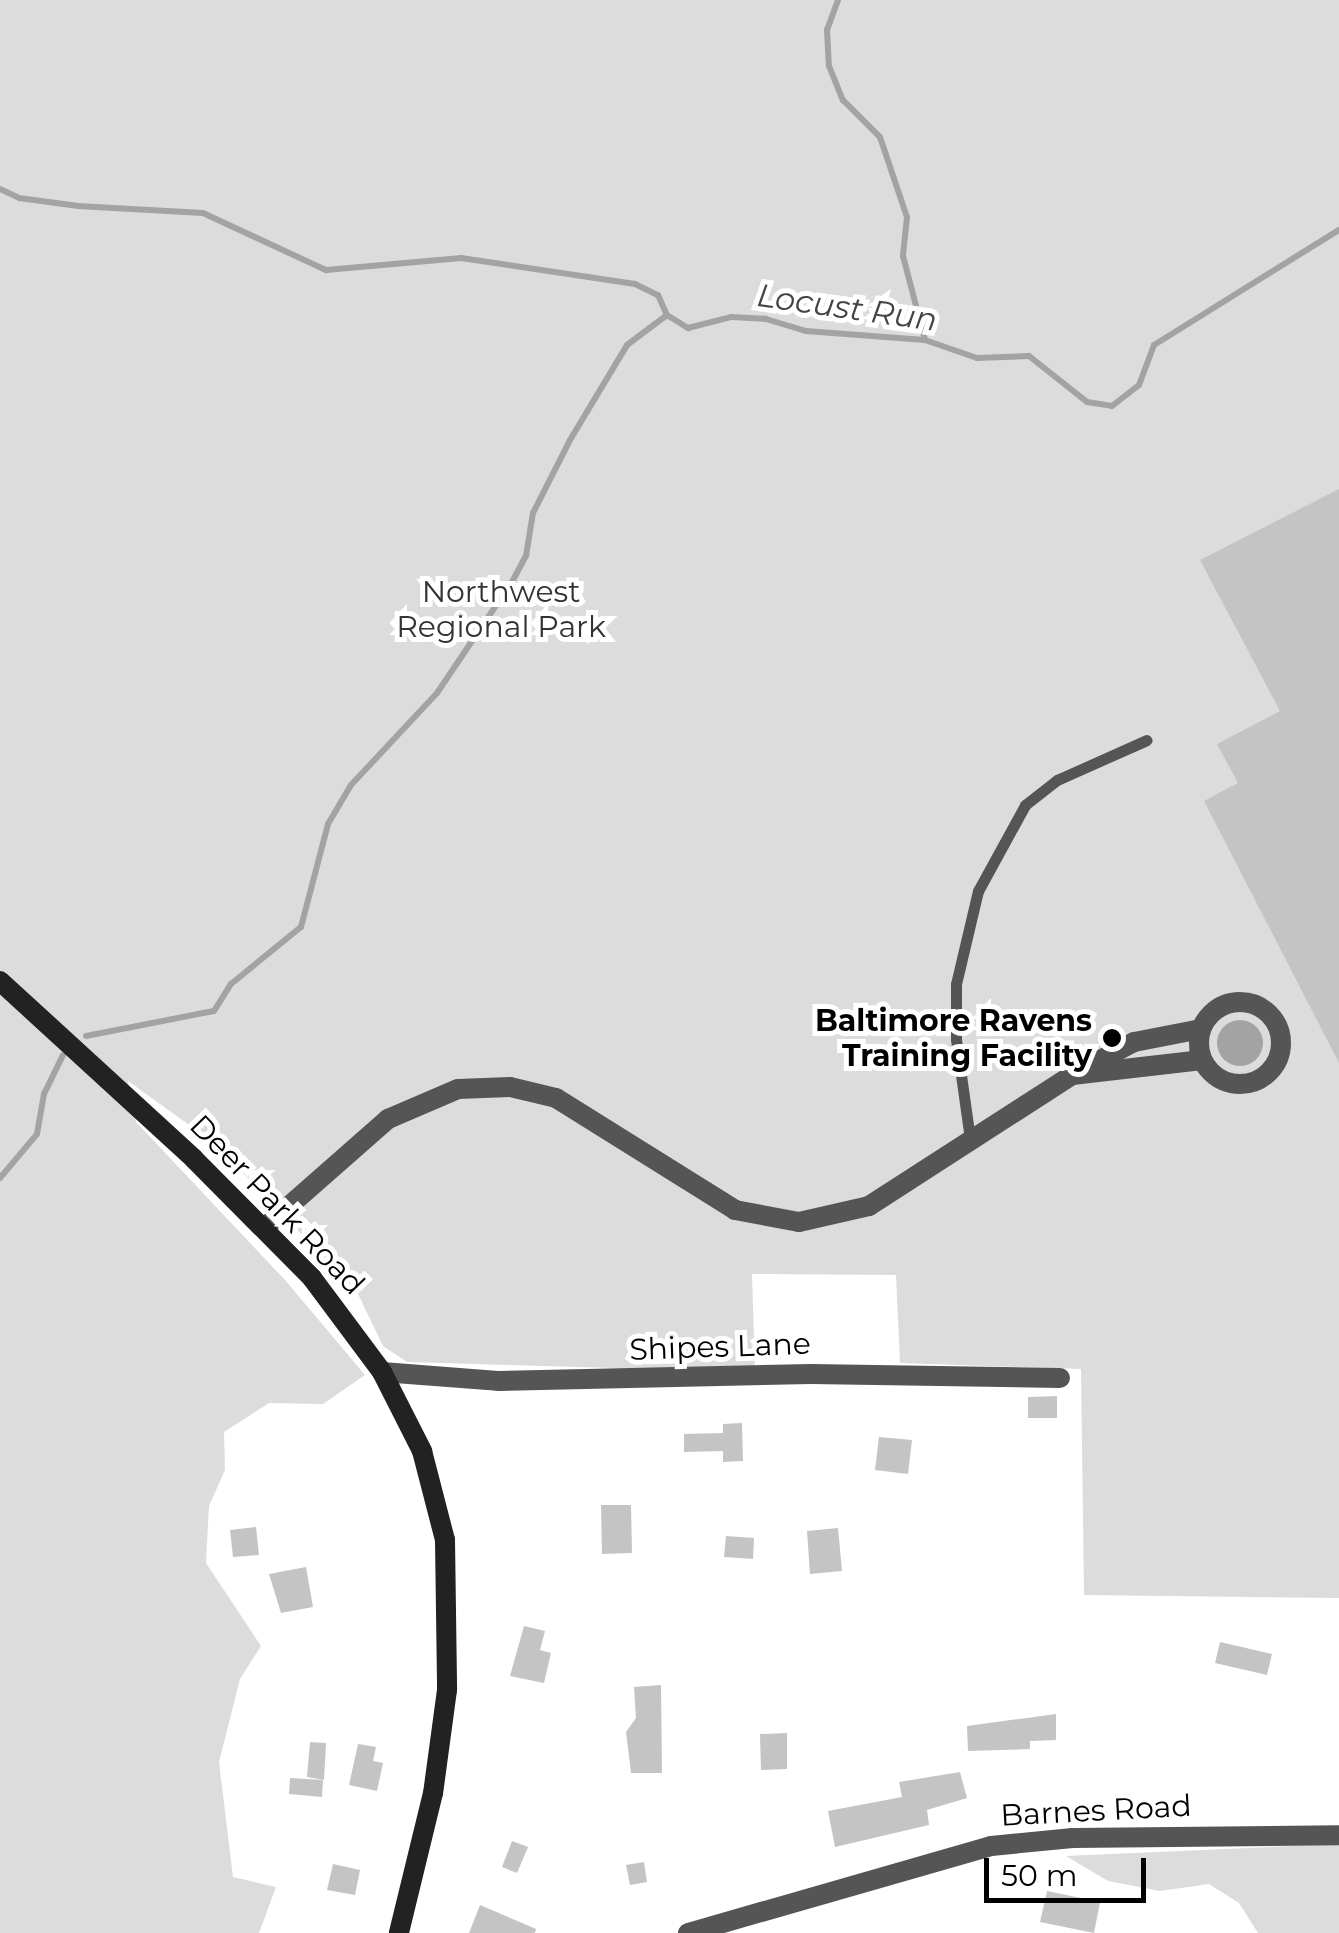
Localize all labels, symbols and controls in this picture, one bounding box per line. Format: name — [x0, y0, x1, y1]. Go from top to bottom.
water label: Locust Run — [754, 276, 940, 340]
park label: Northwest Regional Park — [396, 574, 606, 644]
place label: Baltimore Ravens Training Facility — [815, 1003, 1092, 1074]
marker: Baltimore Ravens Training Facility — [1101, 1027, 1123, 1049]
street label: Deer Park Road — [182, 1108, 372, 1302]
street label: Shipes Lane — [629, 1326, 811, 1368]
street label: Barnes Road — [999, 1788, 1193, 1834]
scale bar — [989, 1838, 1152, 1900]
text: 50 m — [1001, 1857, 1078, 1894]

